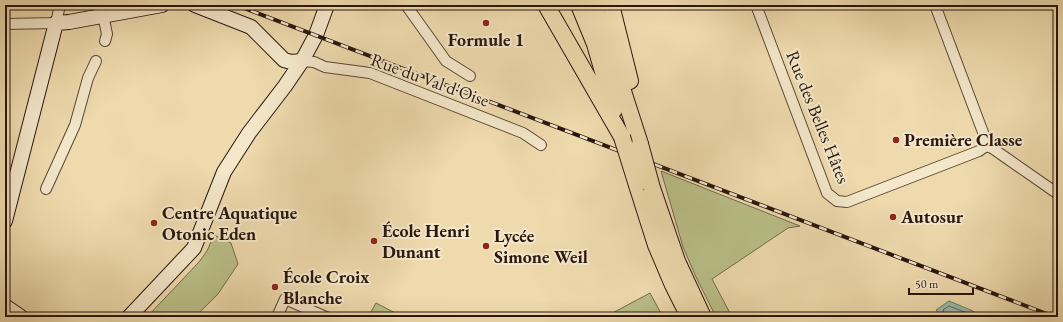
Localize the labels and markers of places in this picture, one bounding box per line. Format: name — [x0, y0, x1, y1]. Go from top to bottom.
marker: Formule 1 — [481, 18, 491, 28]
place label: Formule 1 — [448, 28, 524, 51]
place label: Première Classe — [904, 128, 1023, 151]
marker: Première Classe — [891, 135, 901, 145]
place label: Centre Aquatique Otonic Eden — [162, 201, 298, 245]
place label: Autosur — [900, 205, 964, 228]
marker: Autosur — [888, 212, 898, 222]
marker: Centre Aquatique Otonic Eden — [149, 218, 159, 228]
place label: École Henri Dunant — [382, 219, 471, 263]
place label: Lycée Simone Weil — [494, 224, 588, 268]
marker: École Henri Dunant — [369, 236, 379, 246]
marker: Lycée Simone Weil — [481, 241, 491, 251]
place label: École Croix Blanche — [283, 265, 369, 309]
marker: École Croix Blanche — [270, 282, 280, 292]

